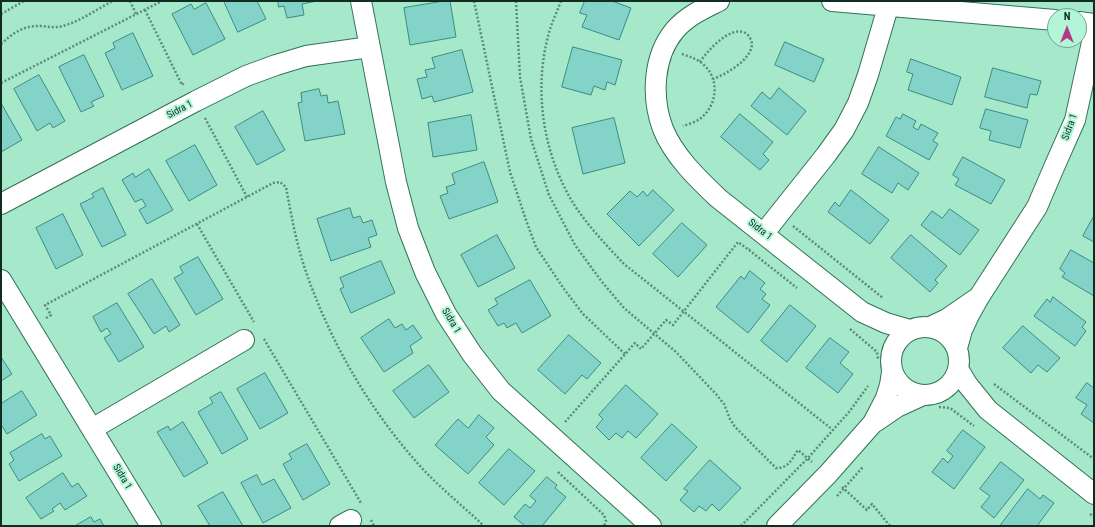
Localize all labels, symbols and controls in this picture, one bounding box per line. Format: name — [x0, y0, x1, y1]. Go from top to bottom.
north arrow — [1047, 8, 1087, 48]
text: N — [1064, 10, 1070, 23]
street label: Sidra 1 — [165, 98, 195, 122]
street label: Sidra 1 — [1060, 112, 1080, 142]
street label: Sidra 1 — [746, 217, 774, 243]
street label: Sidra 1 — [439, 306, 463, 336]
street label: Sidra 1 — [110, 462, 134, 492]

